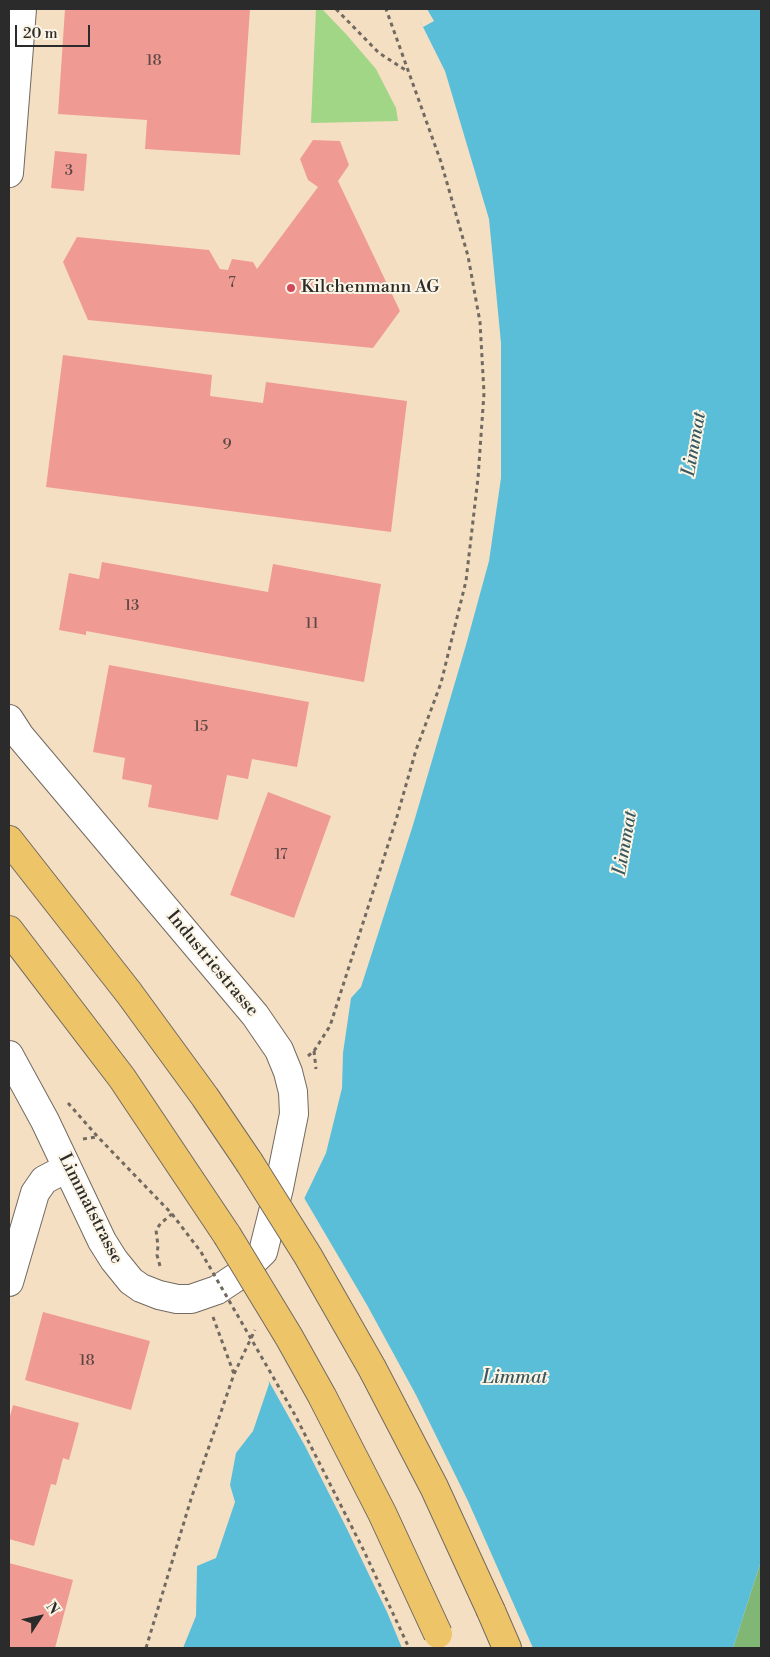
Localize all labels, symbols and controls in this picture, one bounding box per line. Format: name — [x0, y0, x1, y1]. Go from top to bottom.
scale bar — [18, 15, 92, 47]
text: 20 m — [23, 24, 58, 43]
house number: 18 — [146, 52, 162, 70]
house number: 3 — [65, 162, 73, 180]
house number: 7 — [228, 274, 236, 292]
place label: Kilchenmann AG — [301, 277, 440, 299]
marker: Kilchenmann AG — [285, 282, 297, 294]
water label: Limmat — [678, 410, 712, 478]
house number: 9 — [222, 436, 232, 454]
house number: 13 — [125, 597, 139, 615]
house number: 11 — [305, 615, 319, 633]
house number: 15 — [194, 718, 208, 736]
water label: Limmat — [609, 809, 643, 877]
house number: 17 — [274, 846, 288, 864]
street label: Industriestrasse — [161, 907, 263, 1021]
street label: Limmatstrasse — [53, 1150, 127, 1268]
house number: 18 — [79, 1352, 95, 1370]
water label: Limmat — [483, 1367, 547, 1389]
north arrow — [15, 1592, 65, 1642]
text: N — [42, 1599, 63, 1618]

